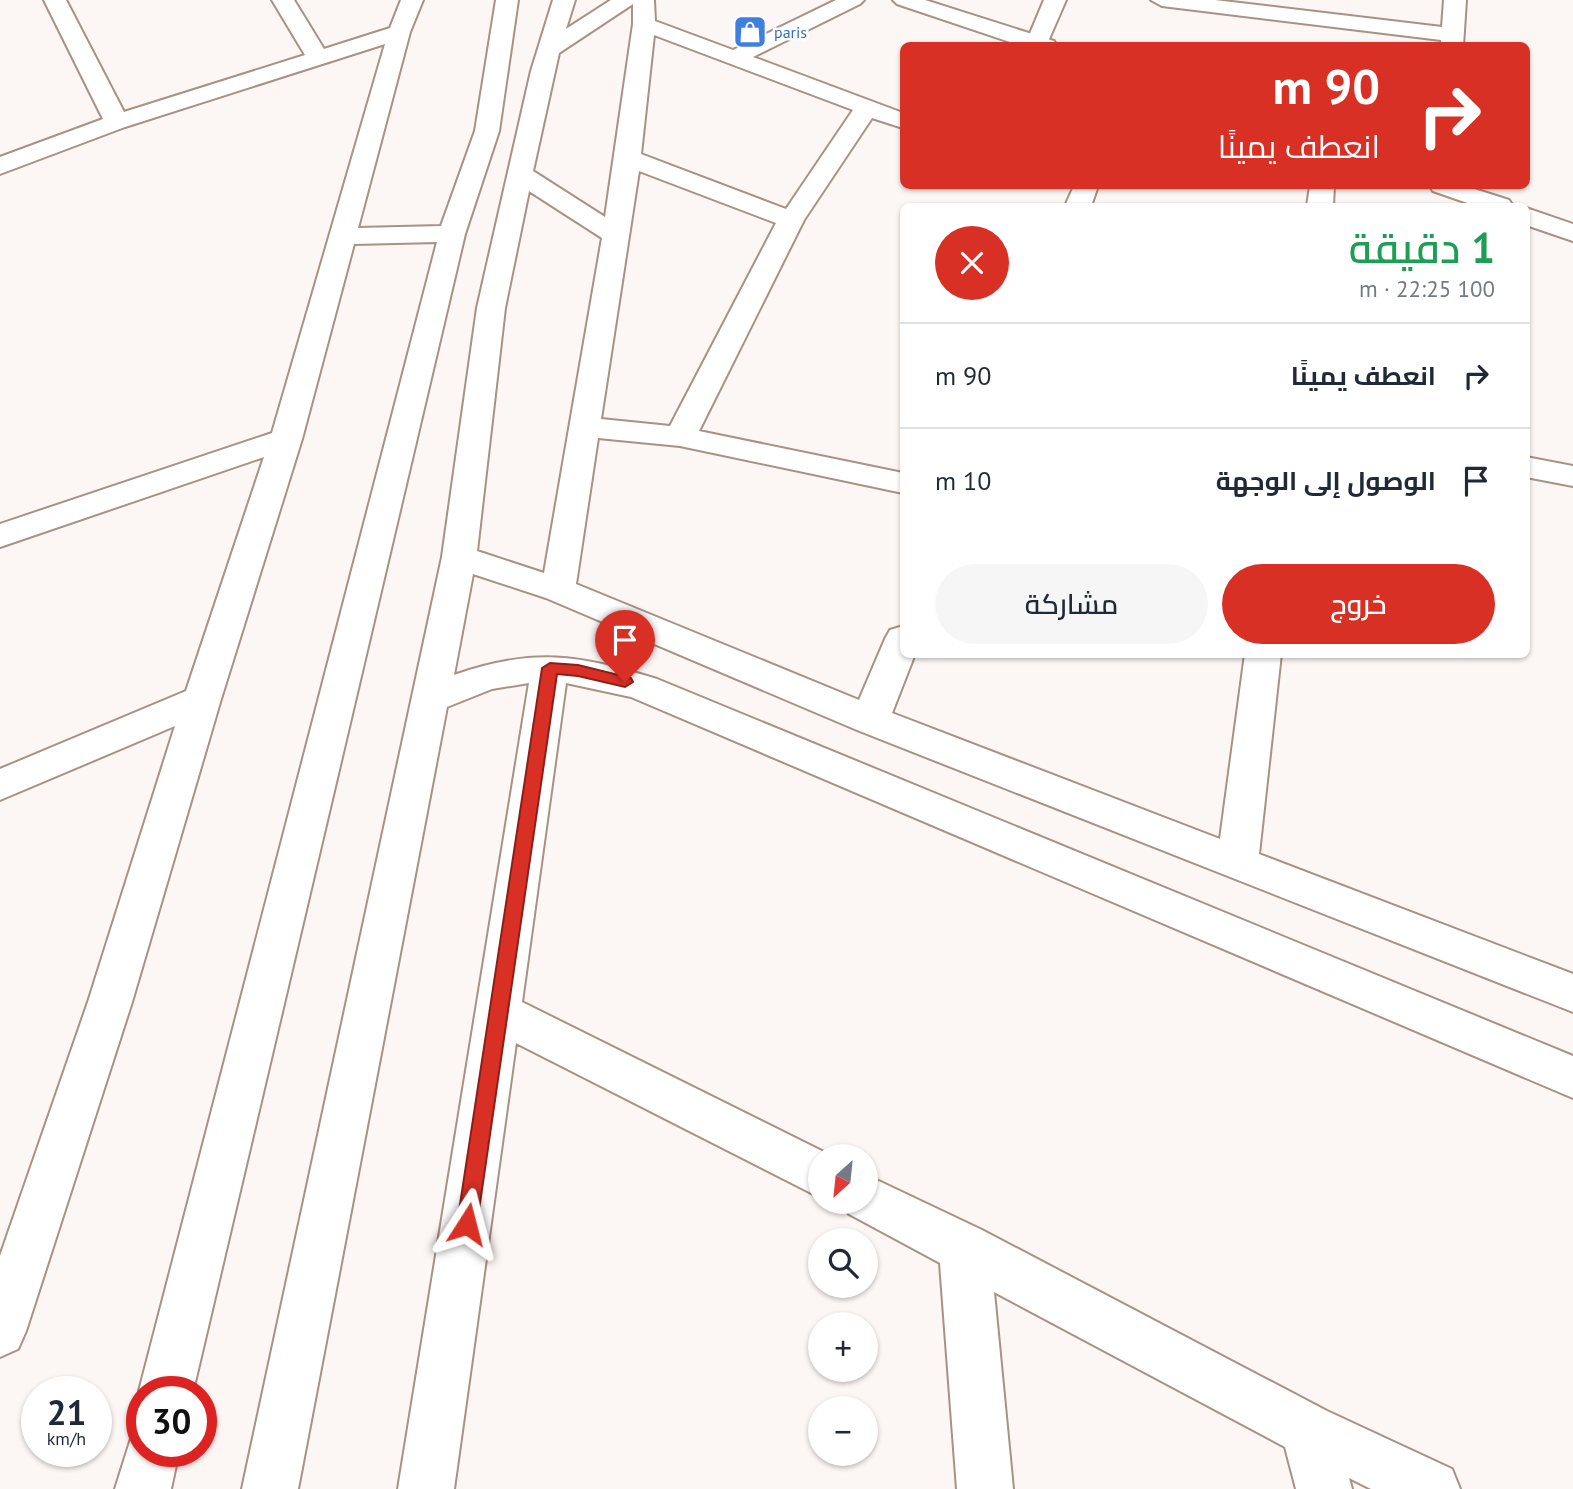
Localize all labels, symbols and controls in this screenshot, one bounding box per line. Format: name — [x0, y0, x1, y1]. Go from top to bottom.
shop icon: paris — [731, 13, 769, 51]
place label: paris — [774, 22, 807, 42]
text: 90 m — [1273, 54, 1380, 118]
icon: right — [1404, 70, 1495, 161]
text: انعطف يمينًا — [1218, 125, 1380, 167]
text: 1 دقيقة — [1349, 220, 1495, 275]
button: close — [935, 226, 1009, 300]
text: 100 m · 22:25 — [1359, 274, 1495, 303]
icon: right — [1457, 357, 1495, 395]
text: 90 m — [935, 359, 991, 392]
text: انعطف يمينًا — [1291, 359, 1436, 392]
icon: arrive — [1457, 462, 1495, 500]
text: 10 m — [935, 464, 991, 497]
text: الوصول إلى الوجهة — [1216, 464, 1436, 497]
button: مشاركة — [935, 564, 1208, 644]
button: خروج — [1222, 564, 1495, 644]
pin — [595, 610, 655, 682]
icon: arrive — [606, 621, 644, 659]
north arrow — [808, 1144, 878, 1214]
map controls — [808, 1144, 878, 1466]
position arrow — [430, 1187, 504, 1261]
button: search — [808, 1228, 878, 1298]
button: + — [808, 1312, 878, 1382]
speed limit sign: 30 — [126, 1376, 217, 1467]
text: 21 — [47, 1389, 86, 1435]
button: − — [808, 1396, 878, 1466]
text: km/h — [47, 1427, 86, 1450]

